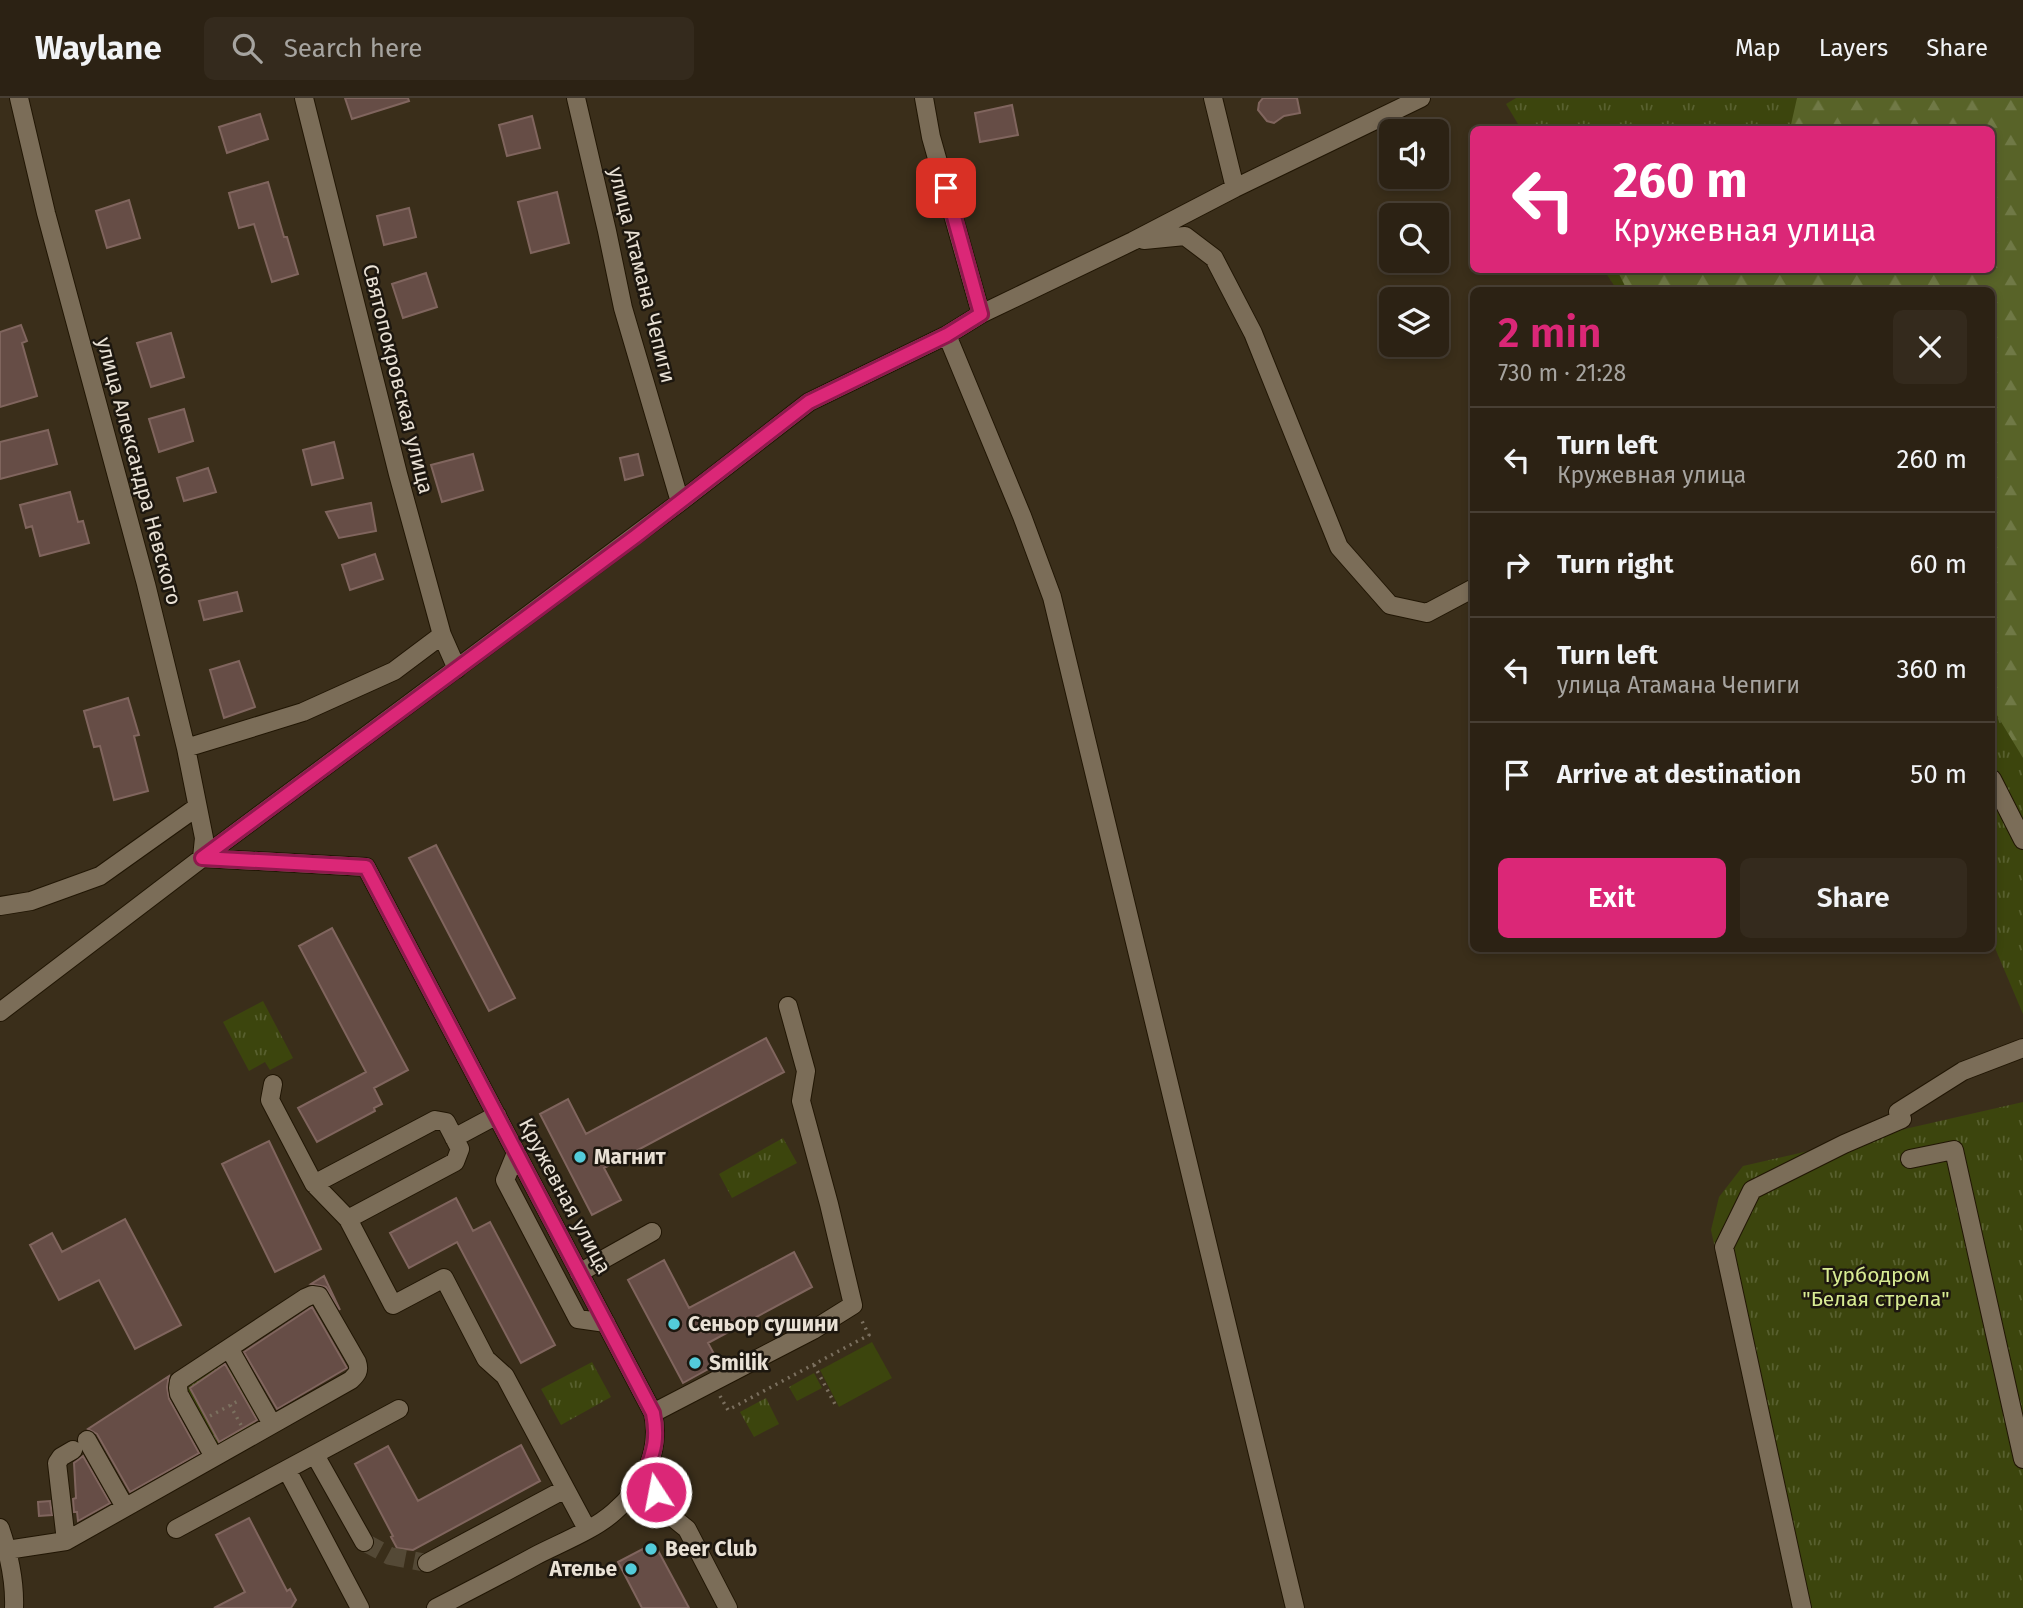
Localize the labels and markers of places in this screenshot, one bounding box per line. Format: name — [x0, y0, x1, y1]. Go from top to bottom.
pin — [916, 158, 976, 218]
place label: Магнит — [594, 1144, 667, 1170]
marker: Магнит — [572, 1149, 588, 1165]
place label: Сеньор сушини — [688, 1311, 839, 1337]
marker: Сеньор сушини — [666, 1316, 682, 1332]
place label: Smilik — [709, 1350, 769, 1376]
marker: Smilik — [687, 1355, 703, 1371]
place label: Beer Club — [665, 1536, 757, 1562]
marker: Beer Club — [643, 1541, 659, 1557]
place label: Ателье — [549, 1556, 617, 1582]
marker: Ателье — [623, 1561, 639, 1577]

